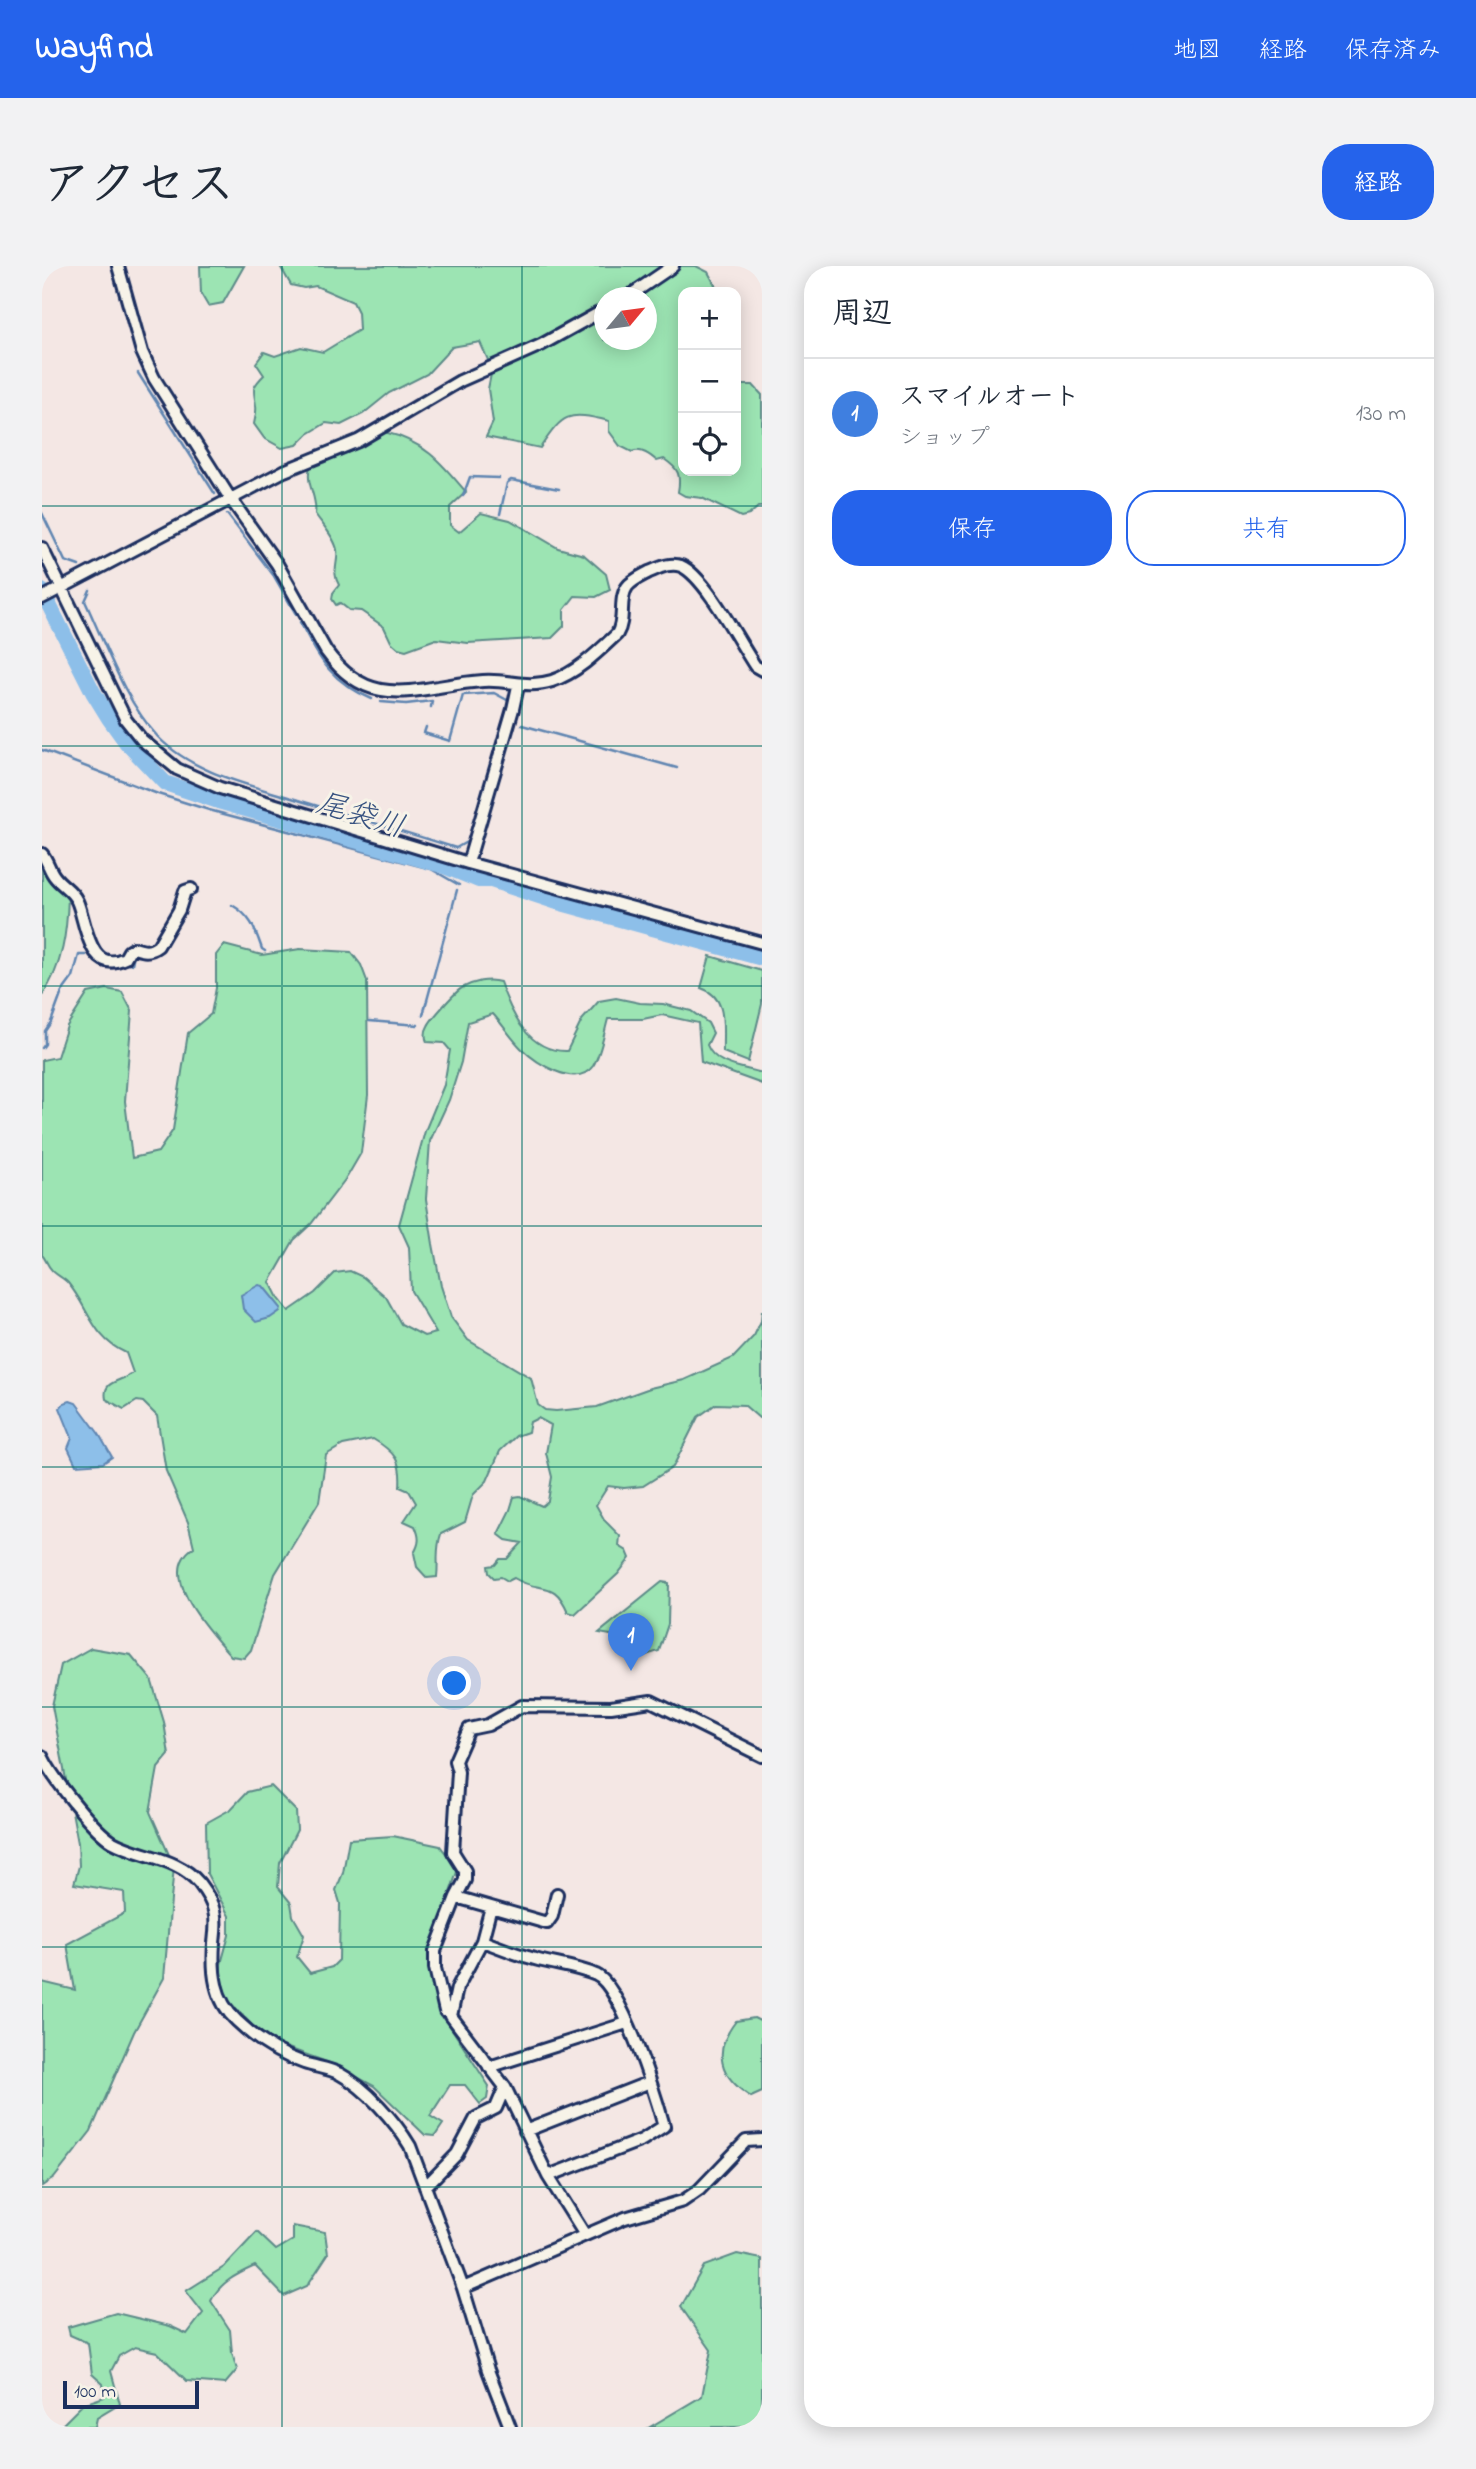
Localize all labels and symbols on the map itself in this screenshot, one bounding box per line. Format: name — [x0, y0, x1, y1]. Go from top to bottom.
north arrow — [594, 287, 657, 350]
water label: 尾袋川 — [311, 783, 410, 851]
pin: 1 — [608, 1613, 654, 1671]
your location — [437, 1666, 471, 1700]
scale bar — [63, 2378, 200, 2410]

